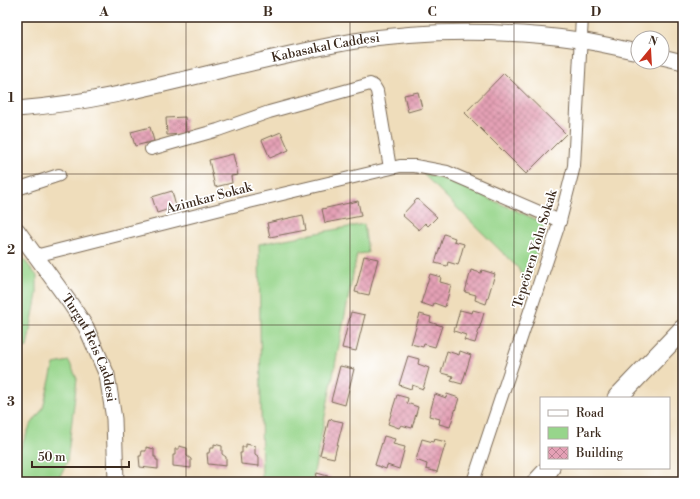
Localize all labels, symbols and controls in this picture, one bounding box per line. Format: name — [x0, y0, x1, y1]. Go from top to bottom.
text: A — [98, 4, 109, 20]
text: B — [263, 4, 273, 20]
text: C — [427, 4, 437, 20]
text: D — [591, 4, 601, 20]
street label: Kabasakal Caddesi — [270, 29, 381, 66]
north arrow — [630, 30, 670, 70]
text: N — [646, 33, 659, 50]
text: 1 — [8, 90, 15, 106]
street label: Azimkar Sokak — [163, 179, 255, 217]
street label: Tepeören Yolu Sokak — [509, 187, 561, 310]
text: 2 — [7, 242, 15, 258]
street label: Turgut Reis Caddesi — [58, 291, 119, 403]
text: 3 — [7, 394, 15, 410]
legend — [540, 397, 670, 469]
text: Road — [576, 406, 604, 421]
text: Park — [576, 426, 602, 441]
scale bar — [32, 443, 129, 469]
text: Building — [575, 446, 624, 461]
text: 50 m — [38, 450, 66, 465]

